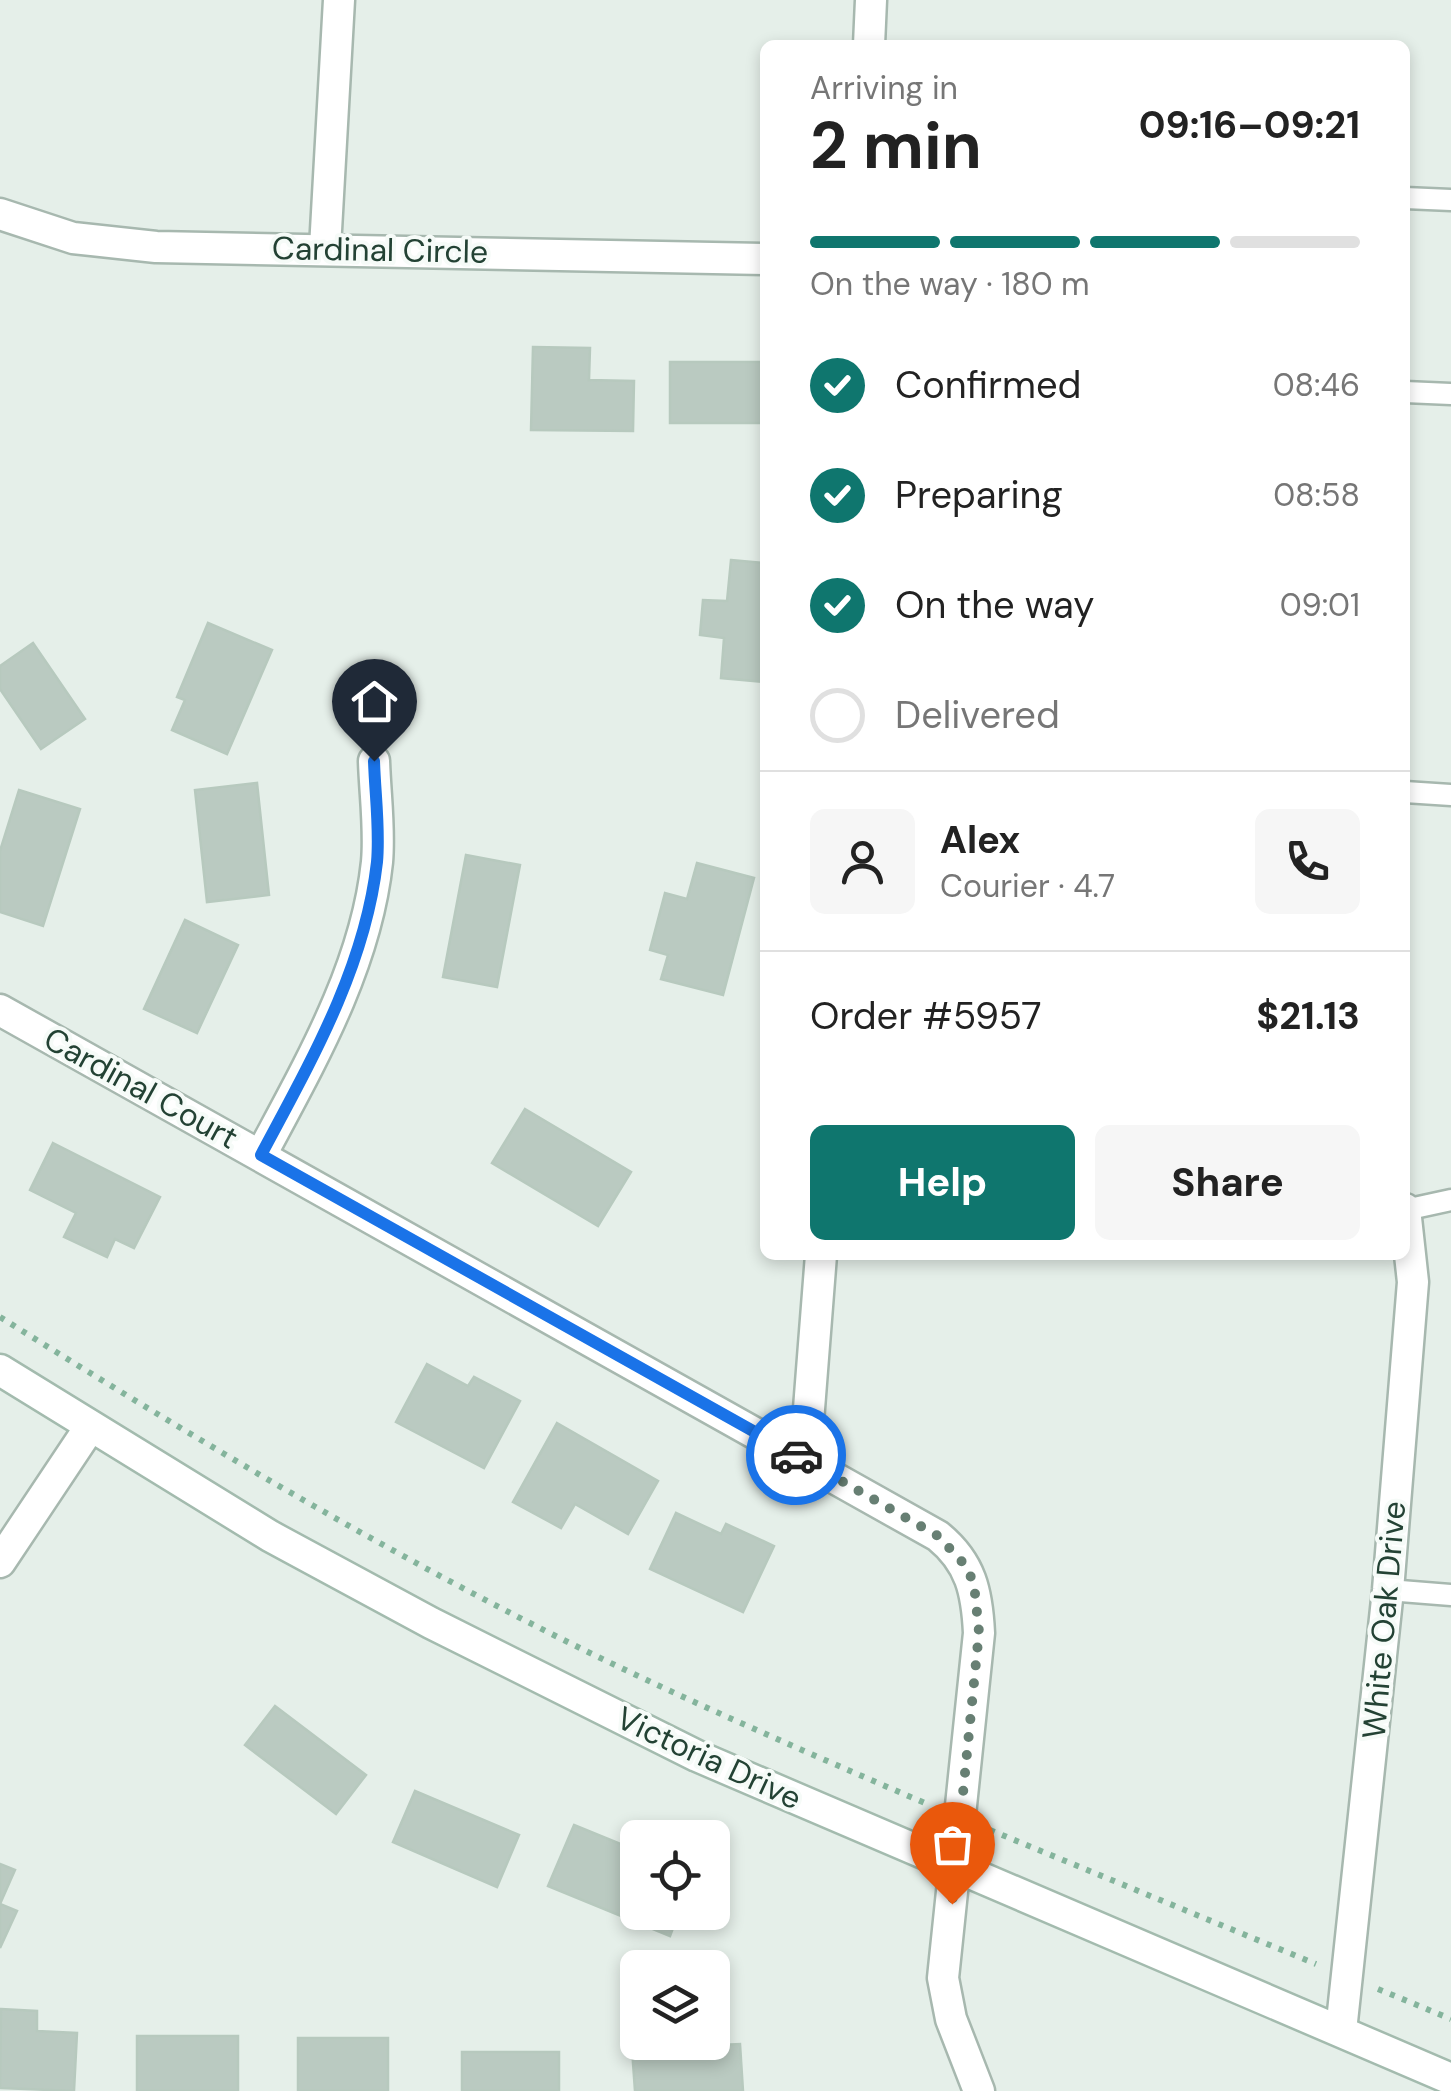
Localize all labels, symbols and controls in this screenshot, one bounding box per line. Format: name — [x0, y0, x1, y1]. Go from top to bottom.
text: Arriving in — [810, 67, 958, 109]
text: 09:16–09:21 — [1139, 100, 1360, 150]
text: 2 min — [810, 104, 982, 188]
street label: Cardinal Circle — [272, 227, 488, 273]
text: On the way · 180 m — [810, 263, 1090, 305]
icon: check — [810, 358, 865, 413]
text: Confirmed — [895, 360, 1081, 410]
text: 08:46 — [1273, 364, 1360, 406]
icon: check — [810, 468, 865, 523]
text: Preparing — [895, 470, 1063, 520]
text: 08:58 — [1273, 474, 1360, 516]
icon: check — [810, 578, 865, 633]
text: On the way — [895, 580, 1094, 630]
text: 09:01 — [1280, 584, 1360, 626]
pin — [332, 659, 417, 762]
icon: home — [347, 674, 402, 729]
text: Delivered — [895, 690, 1060, 740]
button: person — [810, 809, 915, 914]
button: phone — [1255, 809, 1360, 914]
text: Alex — [940, 815, 1020, 865]
text: Courier · 4.7 — [940, 865, 1115, 907]
text: Order #5957 — [810, 991, 1042, 1041]
text: $21.13 — [1256, 991, 1360, 1041]
street label: Cardinal Court — [37, 1017, 245, 1159]
button: Help — [810, 1125, 1075, 1240]
button: Share — [1095, 1125, 1360, 1240]
courier — [746, 1405, 846, 1505]
icon: car — [769, 1428, 824, 1483]
street label: White Oak Drive — [1353, 1499, 1415, 1741]
street label: Victoria Drive — [610, 1697, 808, 1819]
pin — [910, 1802, 995, 1905]
icon: bag — [925, 1817, 980, 1872]
map controls — [620, 1820, 730, 2060]
button: locate — [620, 1820, 730, 1930]
button: layers — [620, 1950, 730, 2060]

